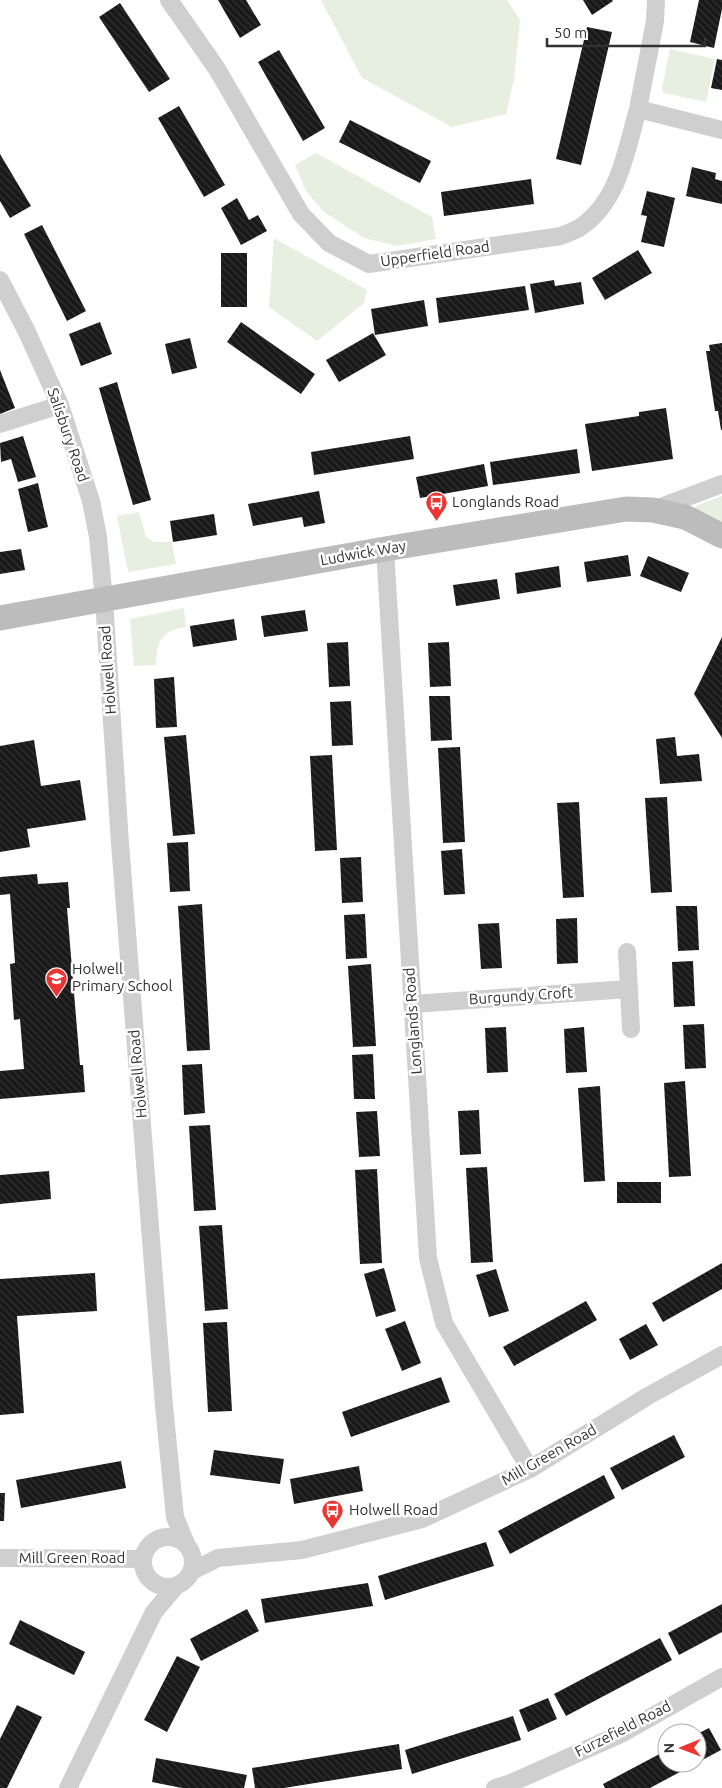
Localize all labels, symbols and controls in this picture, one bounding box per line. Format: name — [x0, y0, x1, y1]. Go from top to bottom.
scale bar — [547, 15, 704, 47]
text: 50 m — [554, 24, 587, 41]
street label: Upperfield Road — [379, 237, 491, 270]
street label: Salisbury Road — [44, 386, 93, 484]
bus stop icon: Longlands Road — [424, 490, 448, 521]
place label: Longlands Road — [452, 493, 559, 510]
street label: Ludwick Way — [319, 537, 407, 568]
street label: Holwell Road — [96, 625, 119, 715]
place label: Holwell Primary School — [72, 960, 173, 994]
school or university icon: Holwell Primary School — [44, 966, 68, 997]
street label: Longlands Road — [400, 967, 425, 1075]
street label: Burgundy Croft — [468, 983, 574, 1008]
street label: Holwell Road — [125, 1029, 150, 1119]
street label: Mill Green Road — [498, 1421, 599, 1489]
bus stop icon: Holwell Road — [321, 1498, 345, 1529]
place label: Holwell Road — [349, 1501, 438, 1518]
street label: Mill Green Road — [19, 1549, 125, 1566]
street label: Furzefield Road — [572, 1697, 674, 1760]
north arrow — [657, 1723, 707, 1773]
text: N — [661, 1743, 677, 1754]

